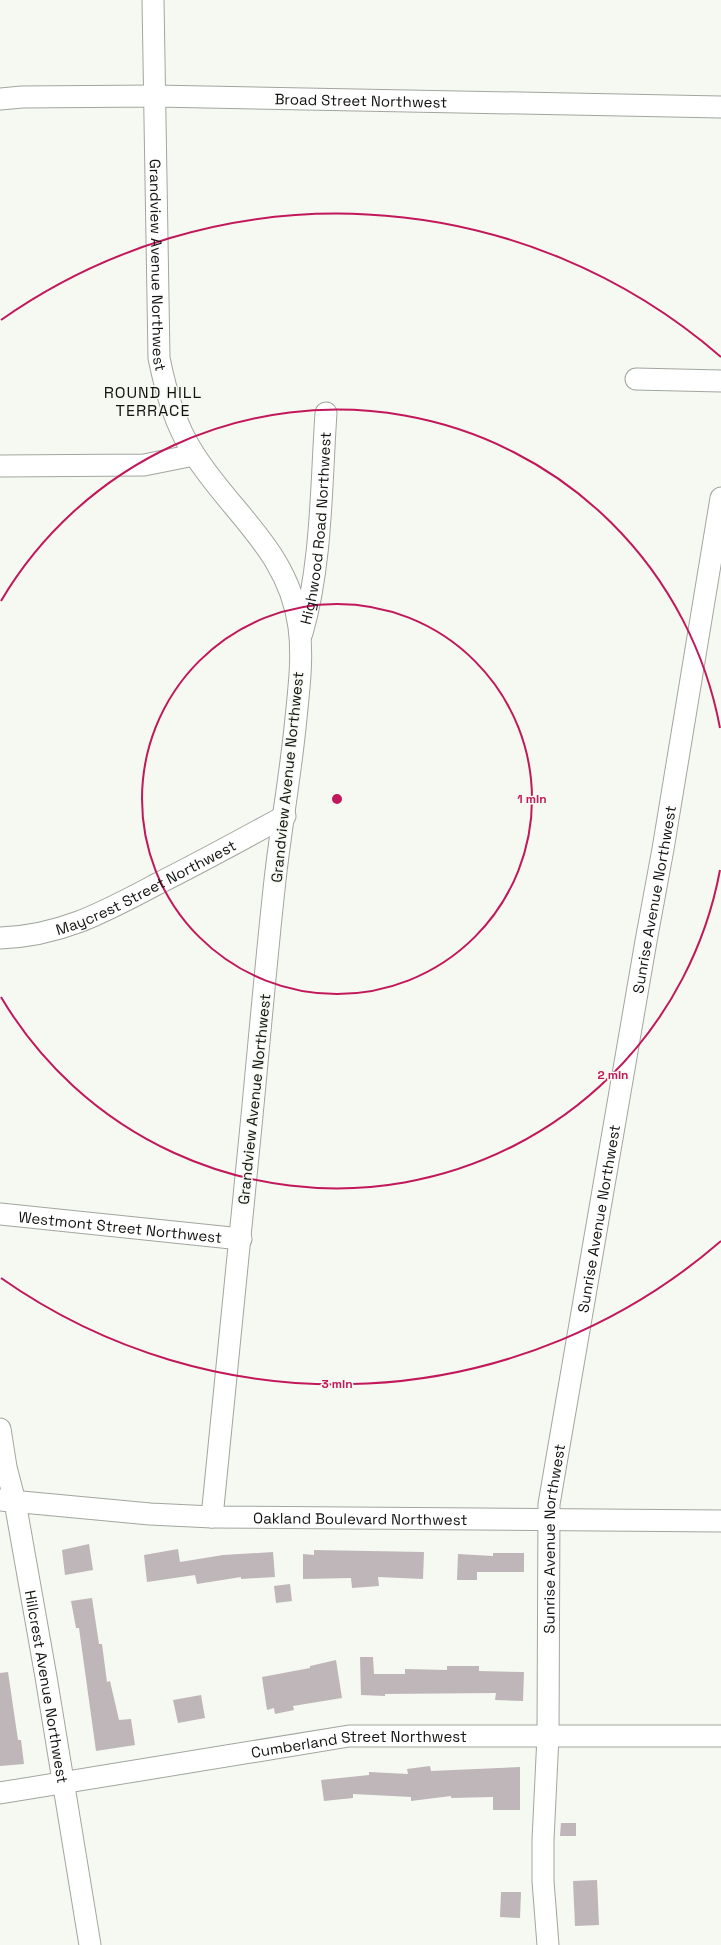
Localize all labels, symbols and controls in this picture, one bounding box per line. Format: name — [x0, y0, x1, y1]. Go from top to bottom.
street label: Broad Street Northwest — [274, 89, 447, 111]
street label: Grandview Avenue Northwest — [146, 159, 171, 373]
district label: ROUND HILL TERRACE — [104, 382, 202, 421]
street label: Highwood Road Northwest — [295, 431, 334, 626]
street label: Grandview Avenue Northwest — [266, 670, 308, 883]
text: 1 min — [517, 791, 547, 807]
centre of rings — [330, 792, 344, 806]
street label: Sunrise Avenue Northwest — [628, 804, 680, 995]
street label: Maycrest Street Northwest — [53, 835, 239, 939]
street label: Grandview Avenue Northwest — [233, 992, 275, 1205]
text: 2 min — [597, 1067, 629, 1083]
street label: Sunrise Avenue Northwest — [573, 1123, 624, 1314]
street label: Westmont Street Northwest — [18, 1206, 223, 1246]
text: 3 min — [321, 1376, 353, 1392]
street label: Sunrise Avenue Northwest — [539, 1442, 569, 1634]
street label: Oakland Boulevard Northwest — [253, 1508, 468, 1529]
street label: Hillcrest Avenue Northwest — [21, 1589, 73, 1785]
street label: Cumberland Street Northwest — [250, 1726, 467, 1761]

